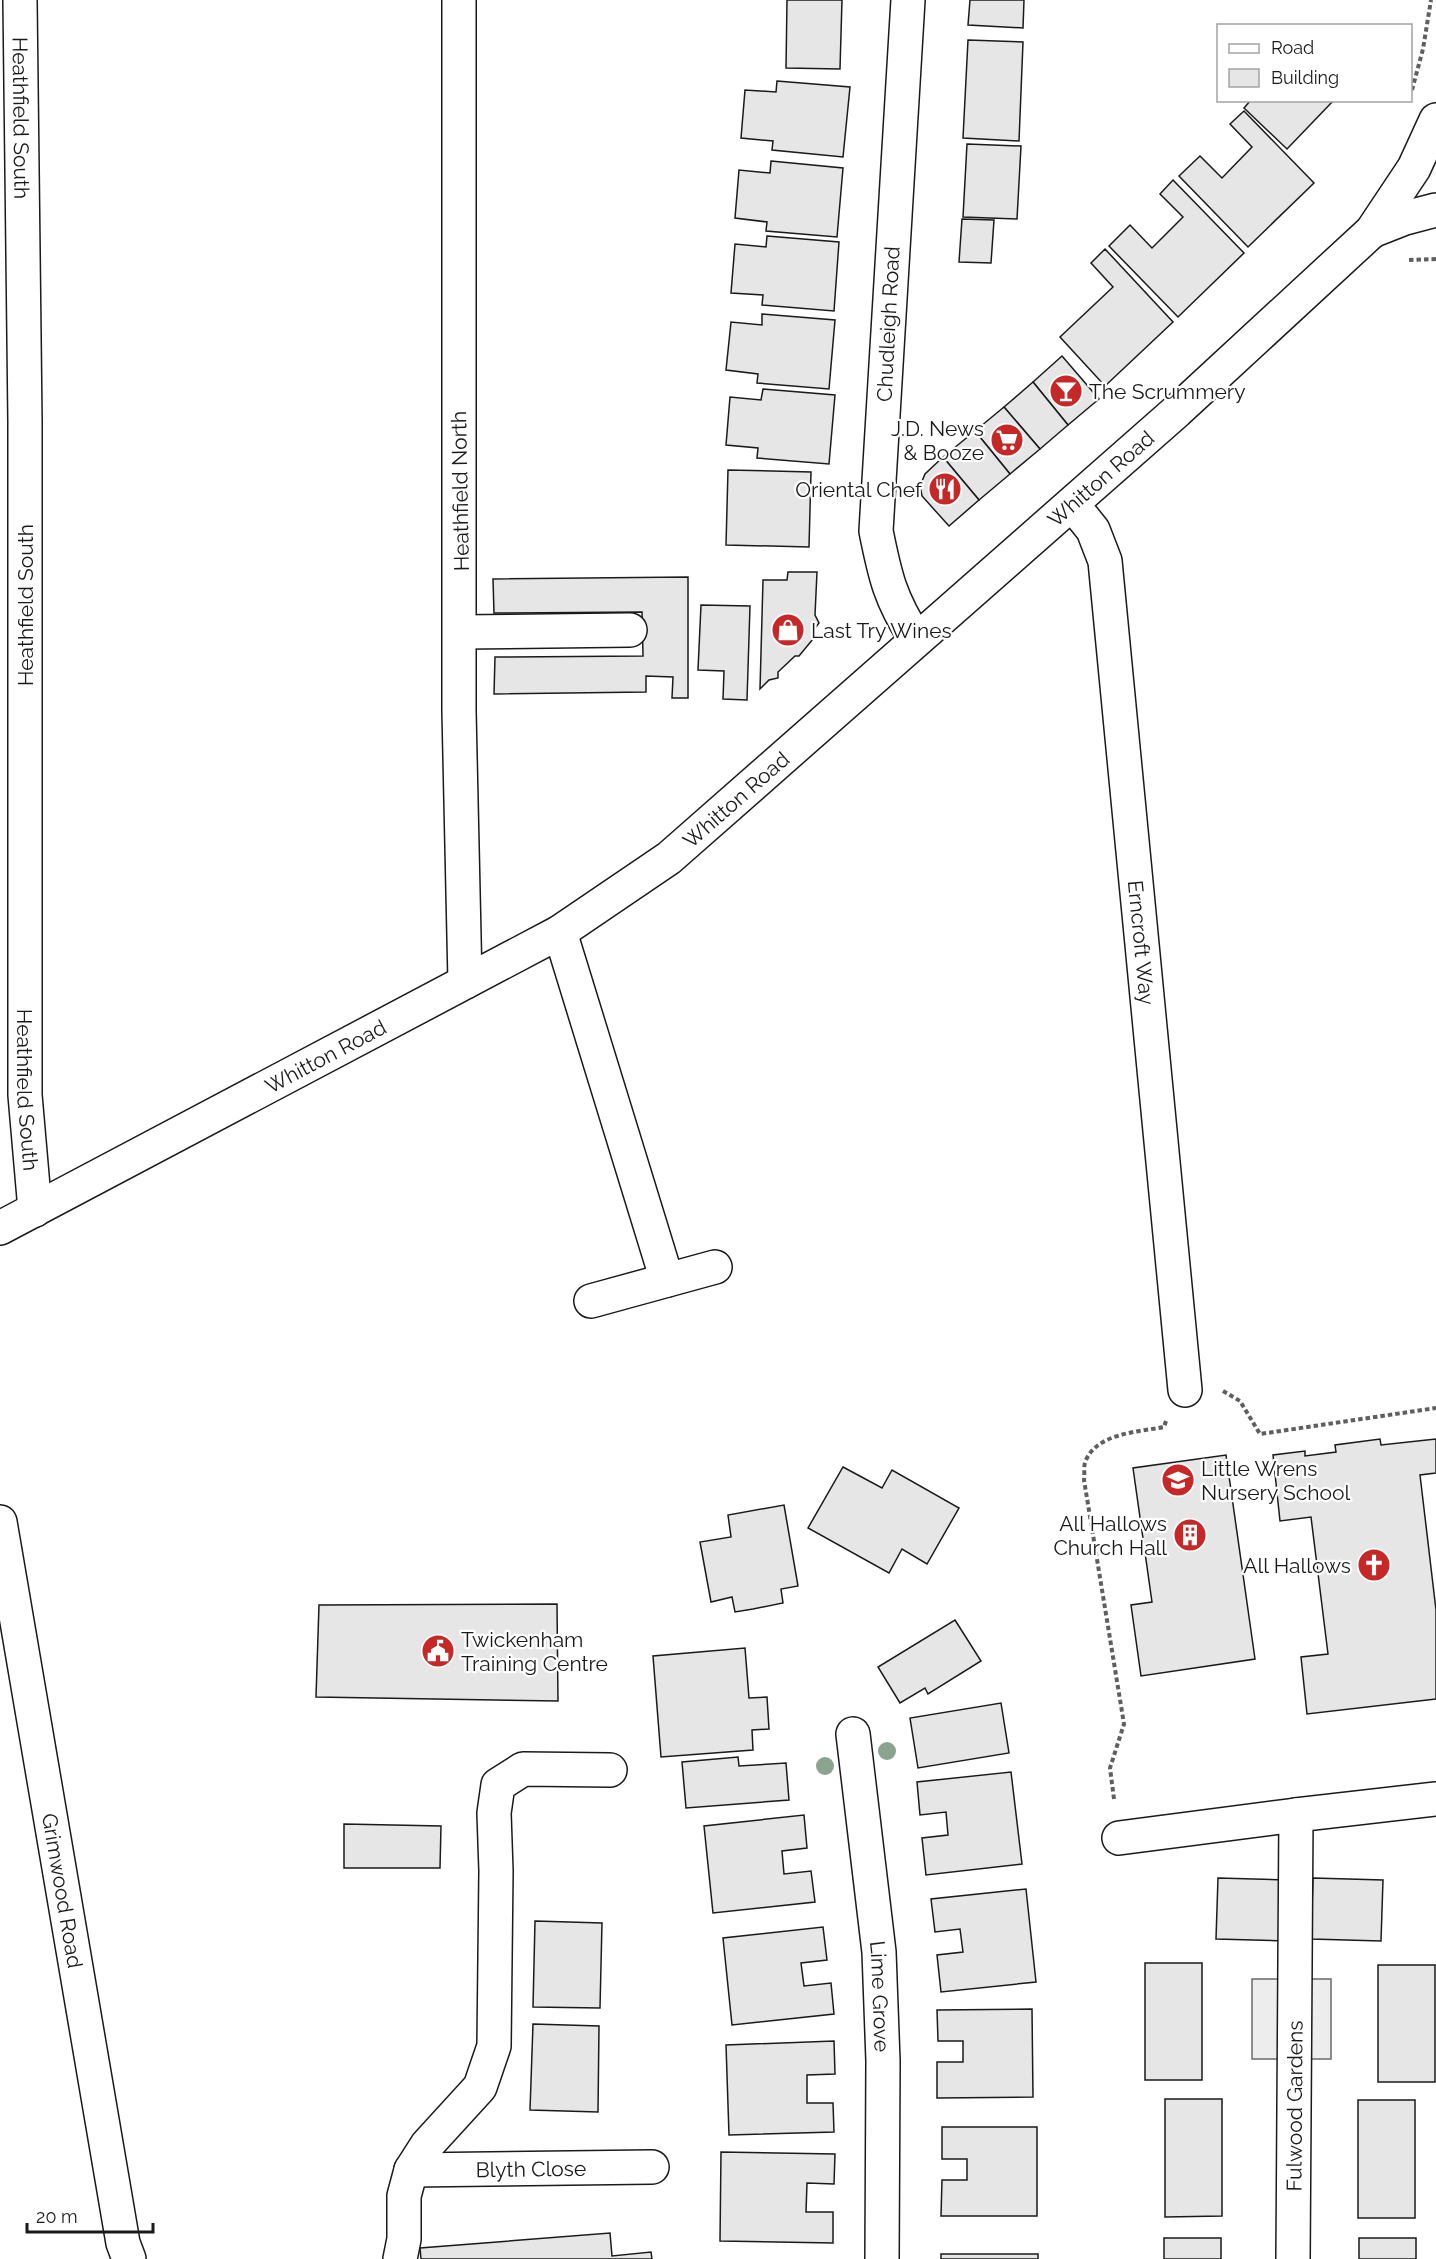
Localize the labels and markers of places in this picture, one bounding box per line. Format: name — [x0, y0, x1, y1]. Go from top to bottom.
bar icon: The Scrummery — [1048, 373, 1084, 409]
place label: The Scrummery — [1089, 379, 1246, 404]
place label: J.D. News & Booze — [891, 416, 984, 465]
supermarket icon: J.D. News & Booze — [989, 422, 1025, 458]
restaurant icon: Oriental Chef — [927, 471, 963, 507]
place label: Oriental Chef — [795, 477, 923, 502]
shop icon: Last Try Wines — [770, 612, 806, 648]
place label: Last Try Wines — [811, 618, 952, 643]
place label: Little Wrens Nursery School — [1201, 1456, 1351, 1505]
school or university icon: Little Wrens Nursery School — [1160, 1462, 1196, 1498]
place label: All Hallows Church Hall — [1053, 1511, 1167, 1560]
building icon: All Hallows Church Hall — [1172, 1517, 1208, 1553]
church icon: All Hallows — [1356, 1547, 1392, 1583]
place label: All Hallows — [1243, 1553, 1351, 1578]
place label: Twickenham Training Centre — [461, 1627, 608, 1676]
public building icon: Twickenham Training Centre — [420, 1633, 456, 1669]

